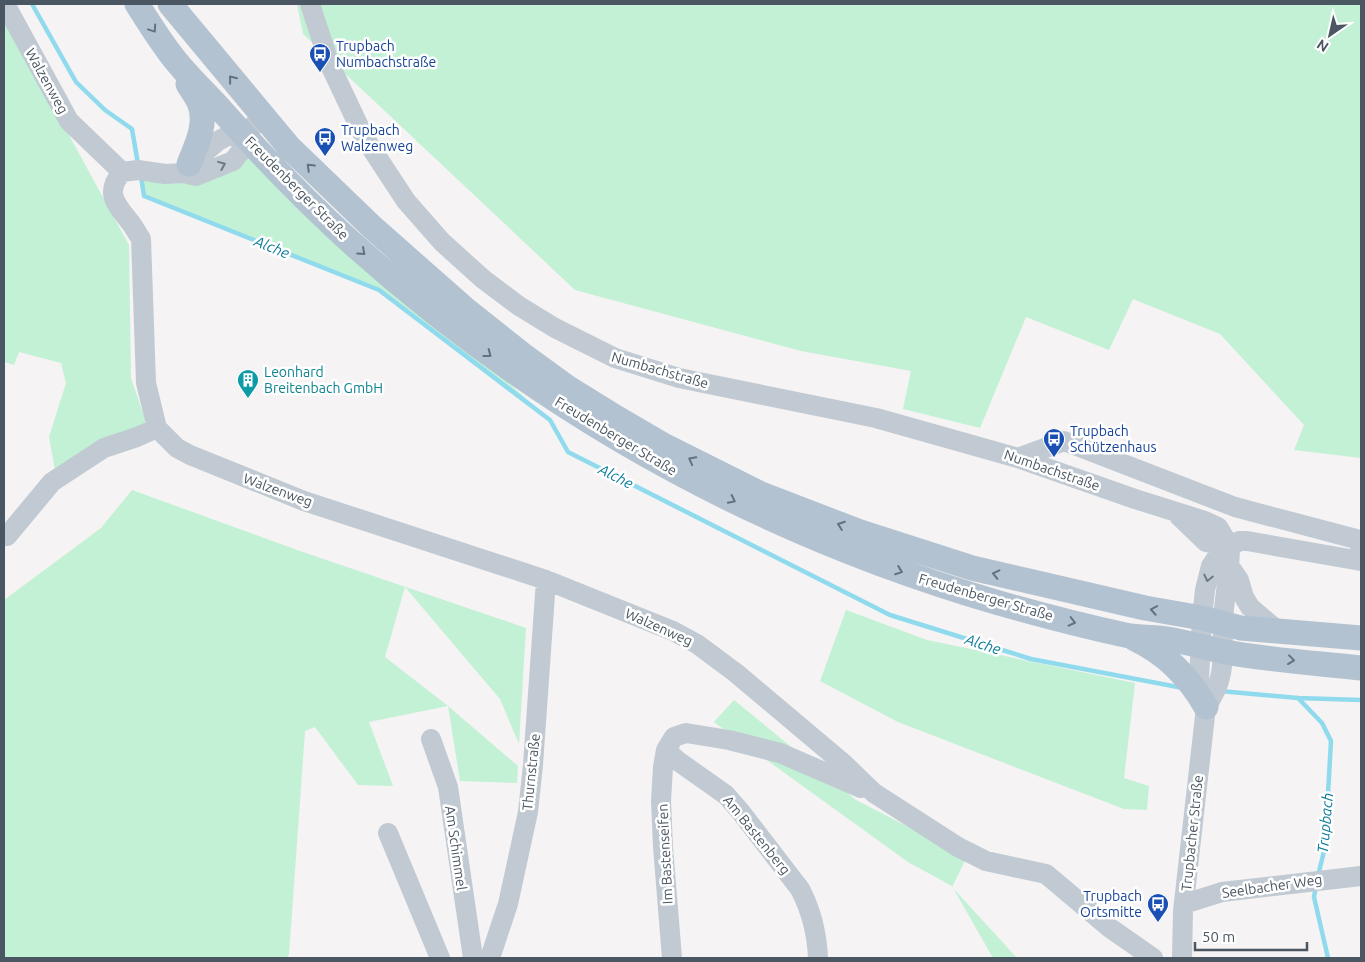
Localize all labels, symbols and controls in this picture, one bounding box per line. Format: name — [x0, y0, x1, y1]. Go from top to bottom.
north arrow — [1305, 10, 1355, 60]
one-way arrow — [147, 23, 156, 33]
text: N — [1314, 36, 1332, 55]
place label: Trupbach Numbachstraße — [336, 38, 436, 70]
bus stop icon: Trupbach Numbachstraße — [308, 42, 332, 73]
street label: Walzenweg — [22, 46, 72, 116]
one-way arrow — [230, 76, 238, 85]
place label: Trupbach Walzenweg — [341, 122, 413, 154]
bus stop icon: Trupbach Walzenweg — [313, 126, 337, 157]
street label: Freudenberger Straße — [242, 133, 352, 243]
one-way arrow — [217, 161, 226, 172]
one-way arrow — [306, 164, 315, 173]
water label: Alche — [251, 232, 292, 262]
one-way arrow — [356, 246, 365, 255]
one-way arrow — [482, 348, 491, 356]
street label: Numbachstraße — [610, 349, 710, 391]
place label: Leonhard Breitenbach GmbH — [264, 364, 383, 396]
building icon: Leonhard Breitenbach GmbH — [236, 368, 260, 399]
street label: Freudenberger Straße — [552, 393, 680, 479]
place label: Trupbach Schützenhaus — [1070, 423, 1157, 455]
bus stop icon: Trupbach Schützenhaus — [1042, 427, 1066, 458]
street label: Numbachstraße — [1002, 446, 1102, 494]
one-way arrow — [688, 456, 697, 466]
water label: Alche — [595, 460, 636, 492]
street label: Walzenweg — [241, 470, 315, 510]
one-way arrow — [727, 494, 736, 505]
one-way arrow — [837, 521, 845, 531]
one-way arrow — [894, 565, 903, 575]
one-way arrow — [991, 569, 1000, 580]
street label: Freudenberger Straße — [917, 570, 1055, 624]
one-way arrow — [1203, 574, 1214, 583]
street label: Walzenweg — [623, 605, 695, 649]
one-way arrow — [1150, 605, 1158, 615]
one-way arrow — [1067, 616, 1076, 627]
water label: Alche — [962, 630, 1003, 658]
one-way arrow — [1288, 654, 1296, 665]
street label: Thurnstraße — [519, 733, 543, 811]
street label: Trupbacher Straße — [1178, 774, 1206, 892]
street label: Am Bastenberg — [720, 792, 794, 878]
water label: Trupbach — [1314, 792, 1336, 854]
street label: Im Bastenseifen — [654, 803, 676, 905]
street label: Am Schimmel — [442, 805, 470, 892]
street label: Seelbacher Weg — [1221, 871, 1323, 901]
place label: Trupbach Ortsmitte — [1080, 888, 1142, 920]
bus stop icon: Trupbach Ortsmitte — [1146, 892, 1170, 923]
scale bar — [1195, 920, 1308, 952]
text: 50 m — [1202, 928, 1235, 945]

